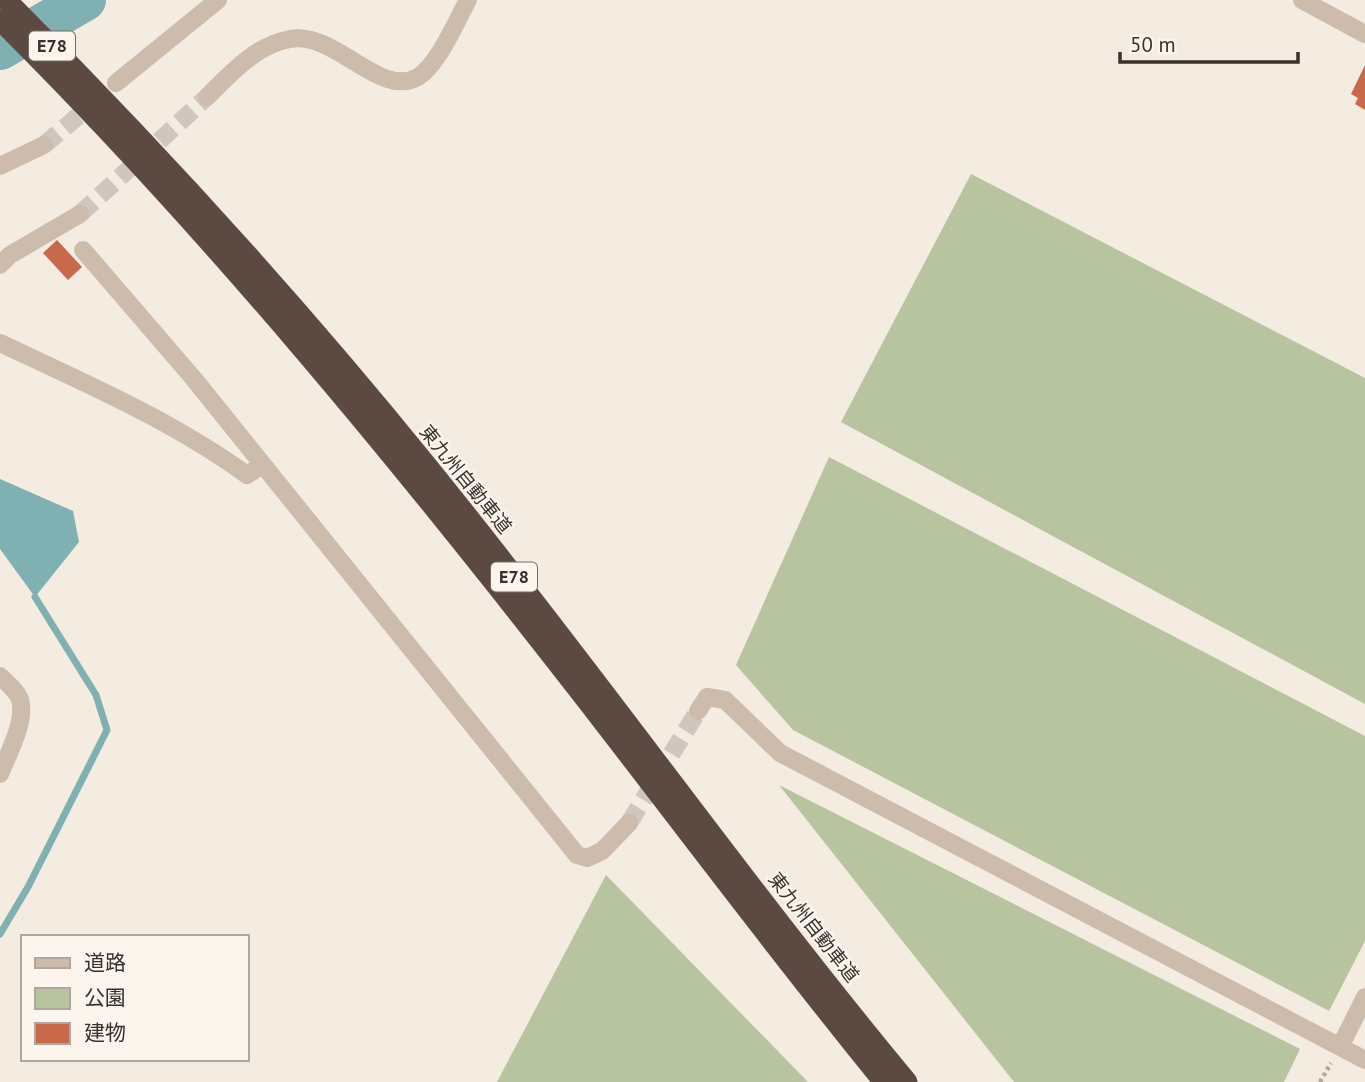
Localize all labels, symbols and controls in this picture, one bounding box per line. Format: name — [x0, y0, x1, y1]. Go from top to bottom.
scale bar — [1120, 21, 1298, 65]
text: 50 m — [1130, 31, 1176, 58]
road number: E78 — [29, 32, 75, 60]
street label: 東九州自動車道 — [415, 420, 517, 538]
road number: E78 — [491, 562, 537, 592]
street label: 東九州自動車道 — [764, 867, 864, 987]
legend — [21, 935, 248, 1061]
text: 道路 — [84, 949, 126, 976]
text: 公園 — [84, 984, 126, 1011]
text: 建物 — [84, 1019, 126, 1046]

